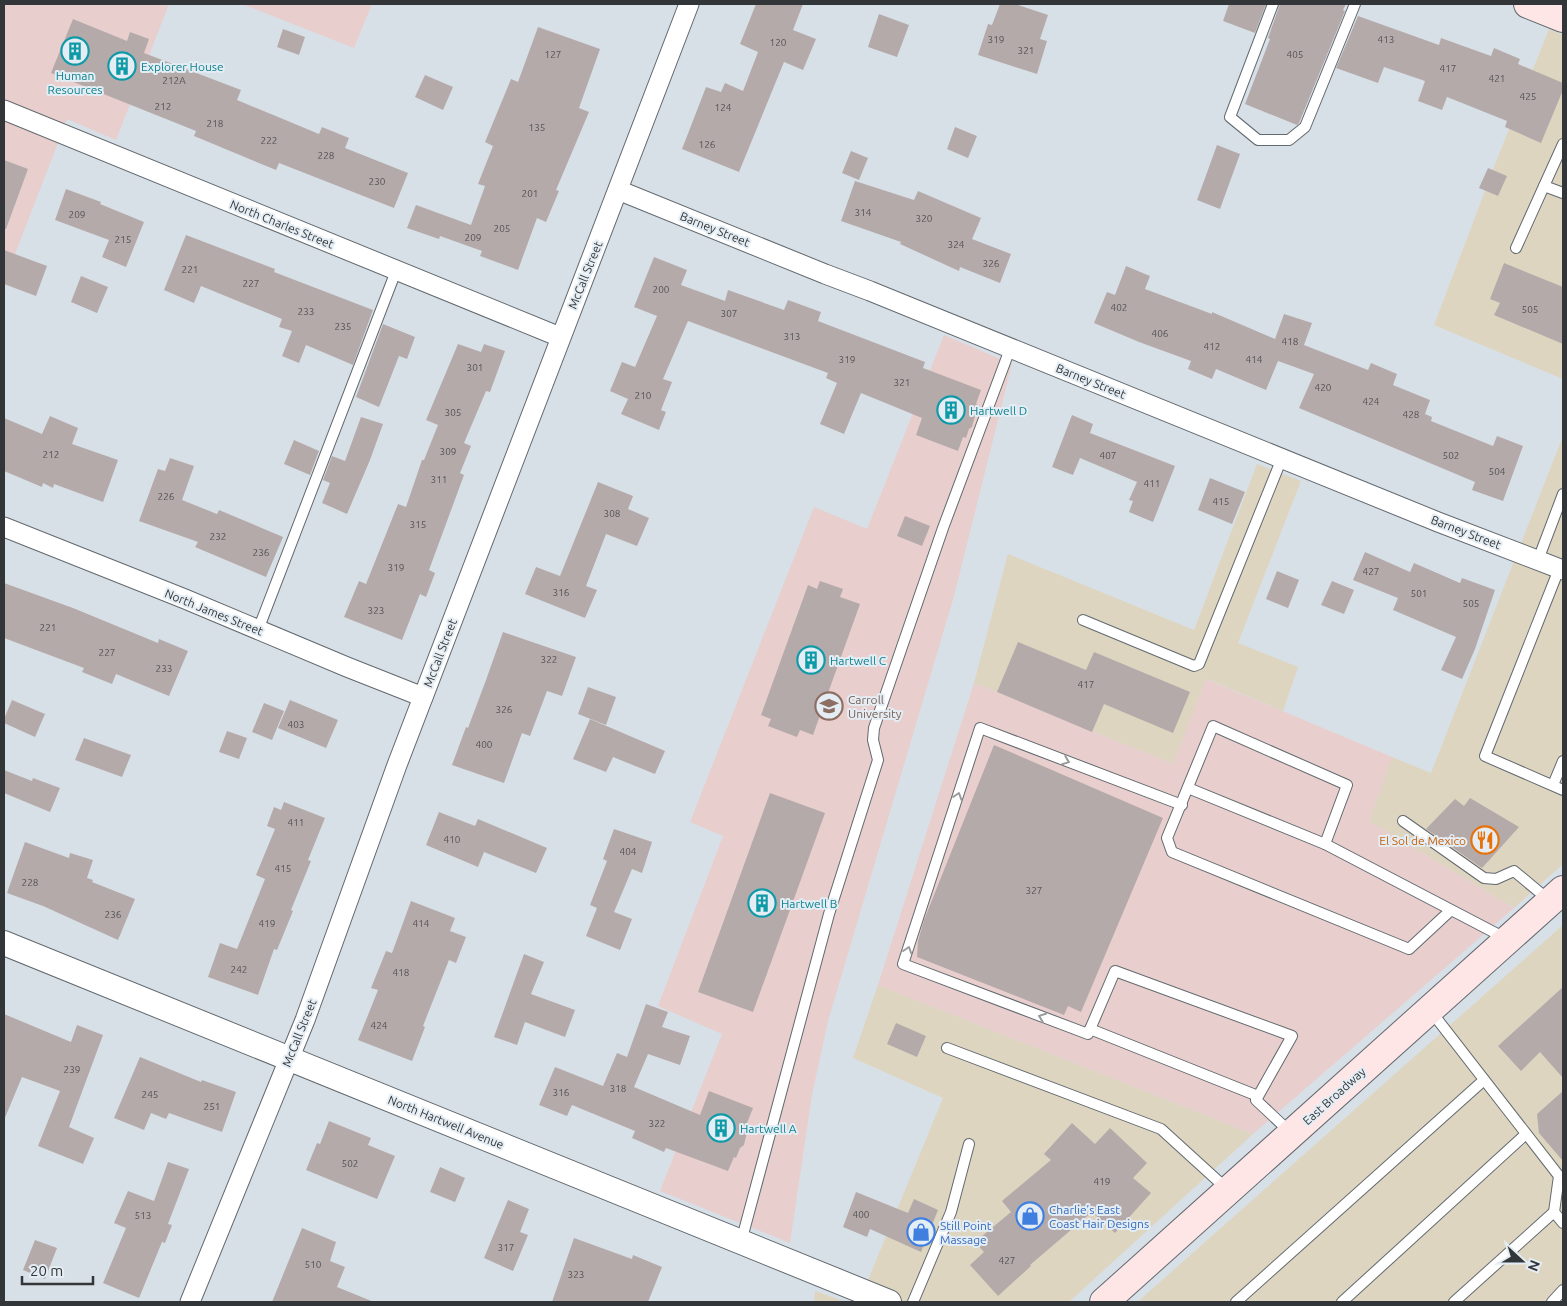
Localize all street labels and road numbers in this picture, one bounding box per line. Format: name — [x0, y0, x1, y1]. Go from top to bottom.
street label: North Charles Street — [228, 197, 336, 251]
street label: Barney Street — [678, 209, 752, 249]
street label: McCall Street — [565, 239, 605, 311]
street label: Barney Street — [1054, 361, 1128, 401]
street label: Barney Street — [1429, 513, 1503, 551]
street label: North James Street — [163, 586, 265, 638]
street label: McCall Street — [421, 617, 459, 689]
street label: McCall Street — [279, 997, 319, 1069]
street label: East Broadway — [1300, 1065, 1368, 1127]
street label: North Hartwell Avenue — [386, 1093, 506, 1151]

